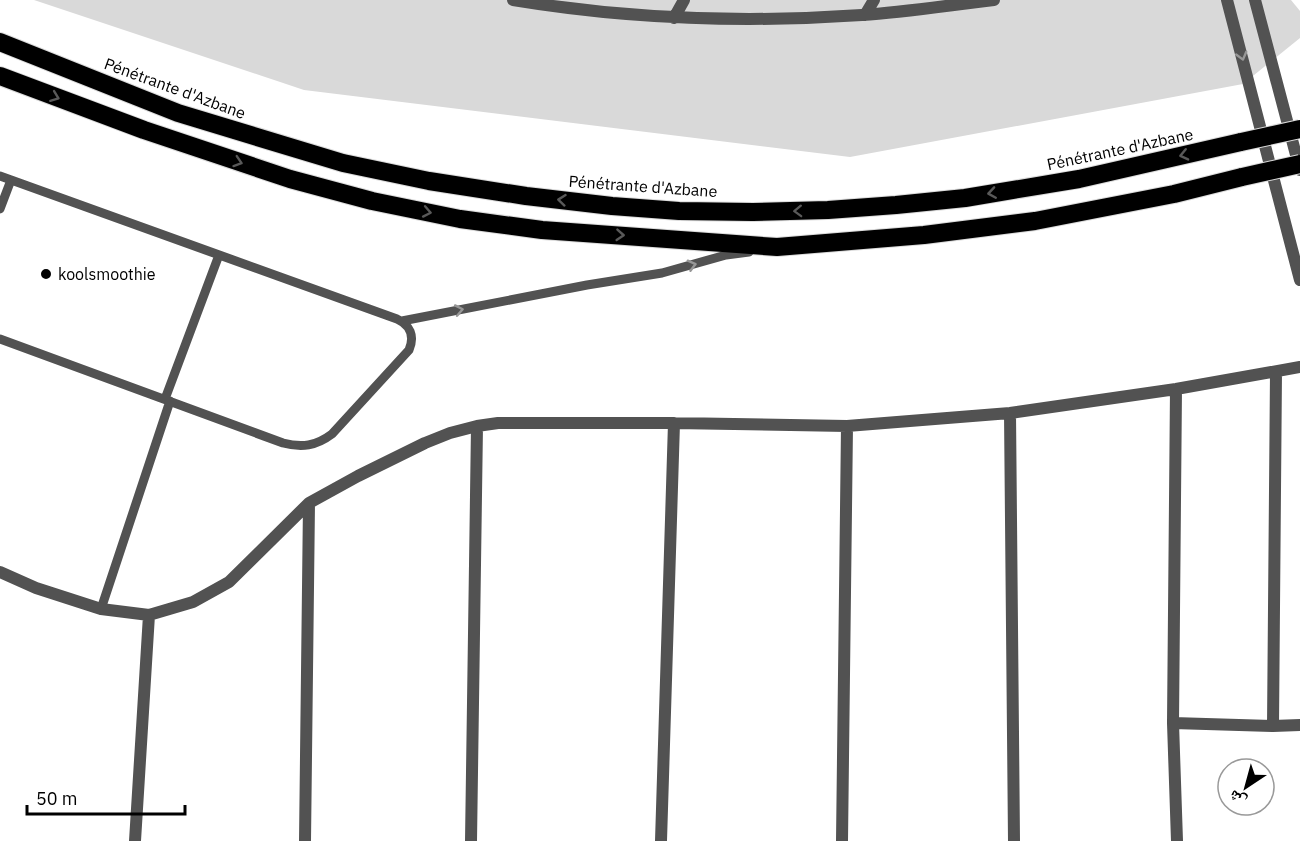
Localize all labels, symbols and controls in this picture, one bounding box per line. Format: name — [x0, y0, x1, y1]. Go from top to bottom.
one-way arrow — [1235, 51, 1248, 61]
street label: Pénétrante d'Azbane — [102, 53, 249, 123]
one-way arrow — [49, 89, 60, 102]
street label: Pénétrante d'Azbane — [1045, 124, 1195, 174]
one-way arrow — [1179, 148, 1189, 161]
one-way arrow — [232, 155, 243, 167]
street label: Pénétrante d'Azbane — [568, 171, 718, 201]
one-way arrow — [988, 186, 998, 199]
one-way arrow — [557, 195, 566, 207]
one-way arrow — [794, 204, 803, 217]
one-way arrow — [421, 205, 431, 218]
one-way arrow — [616, 229, 625, 242]
one-way arrow — [686, 260, 697, 272]
place label: koolsmoothie — [58, 264, 156, 284]
marker: koolsmoothie — [39, 267, 53, 281]
one-way arrow — [454, 304, 464, 317]
north arrow — [1216, 757, 1276, 817]
scale bar — [27, 778, 184, 816]
text: ش — [1224, 786, 1250, 812]
text: 50 m — [36, 787, 78, 810]

